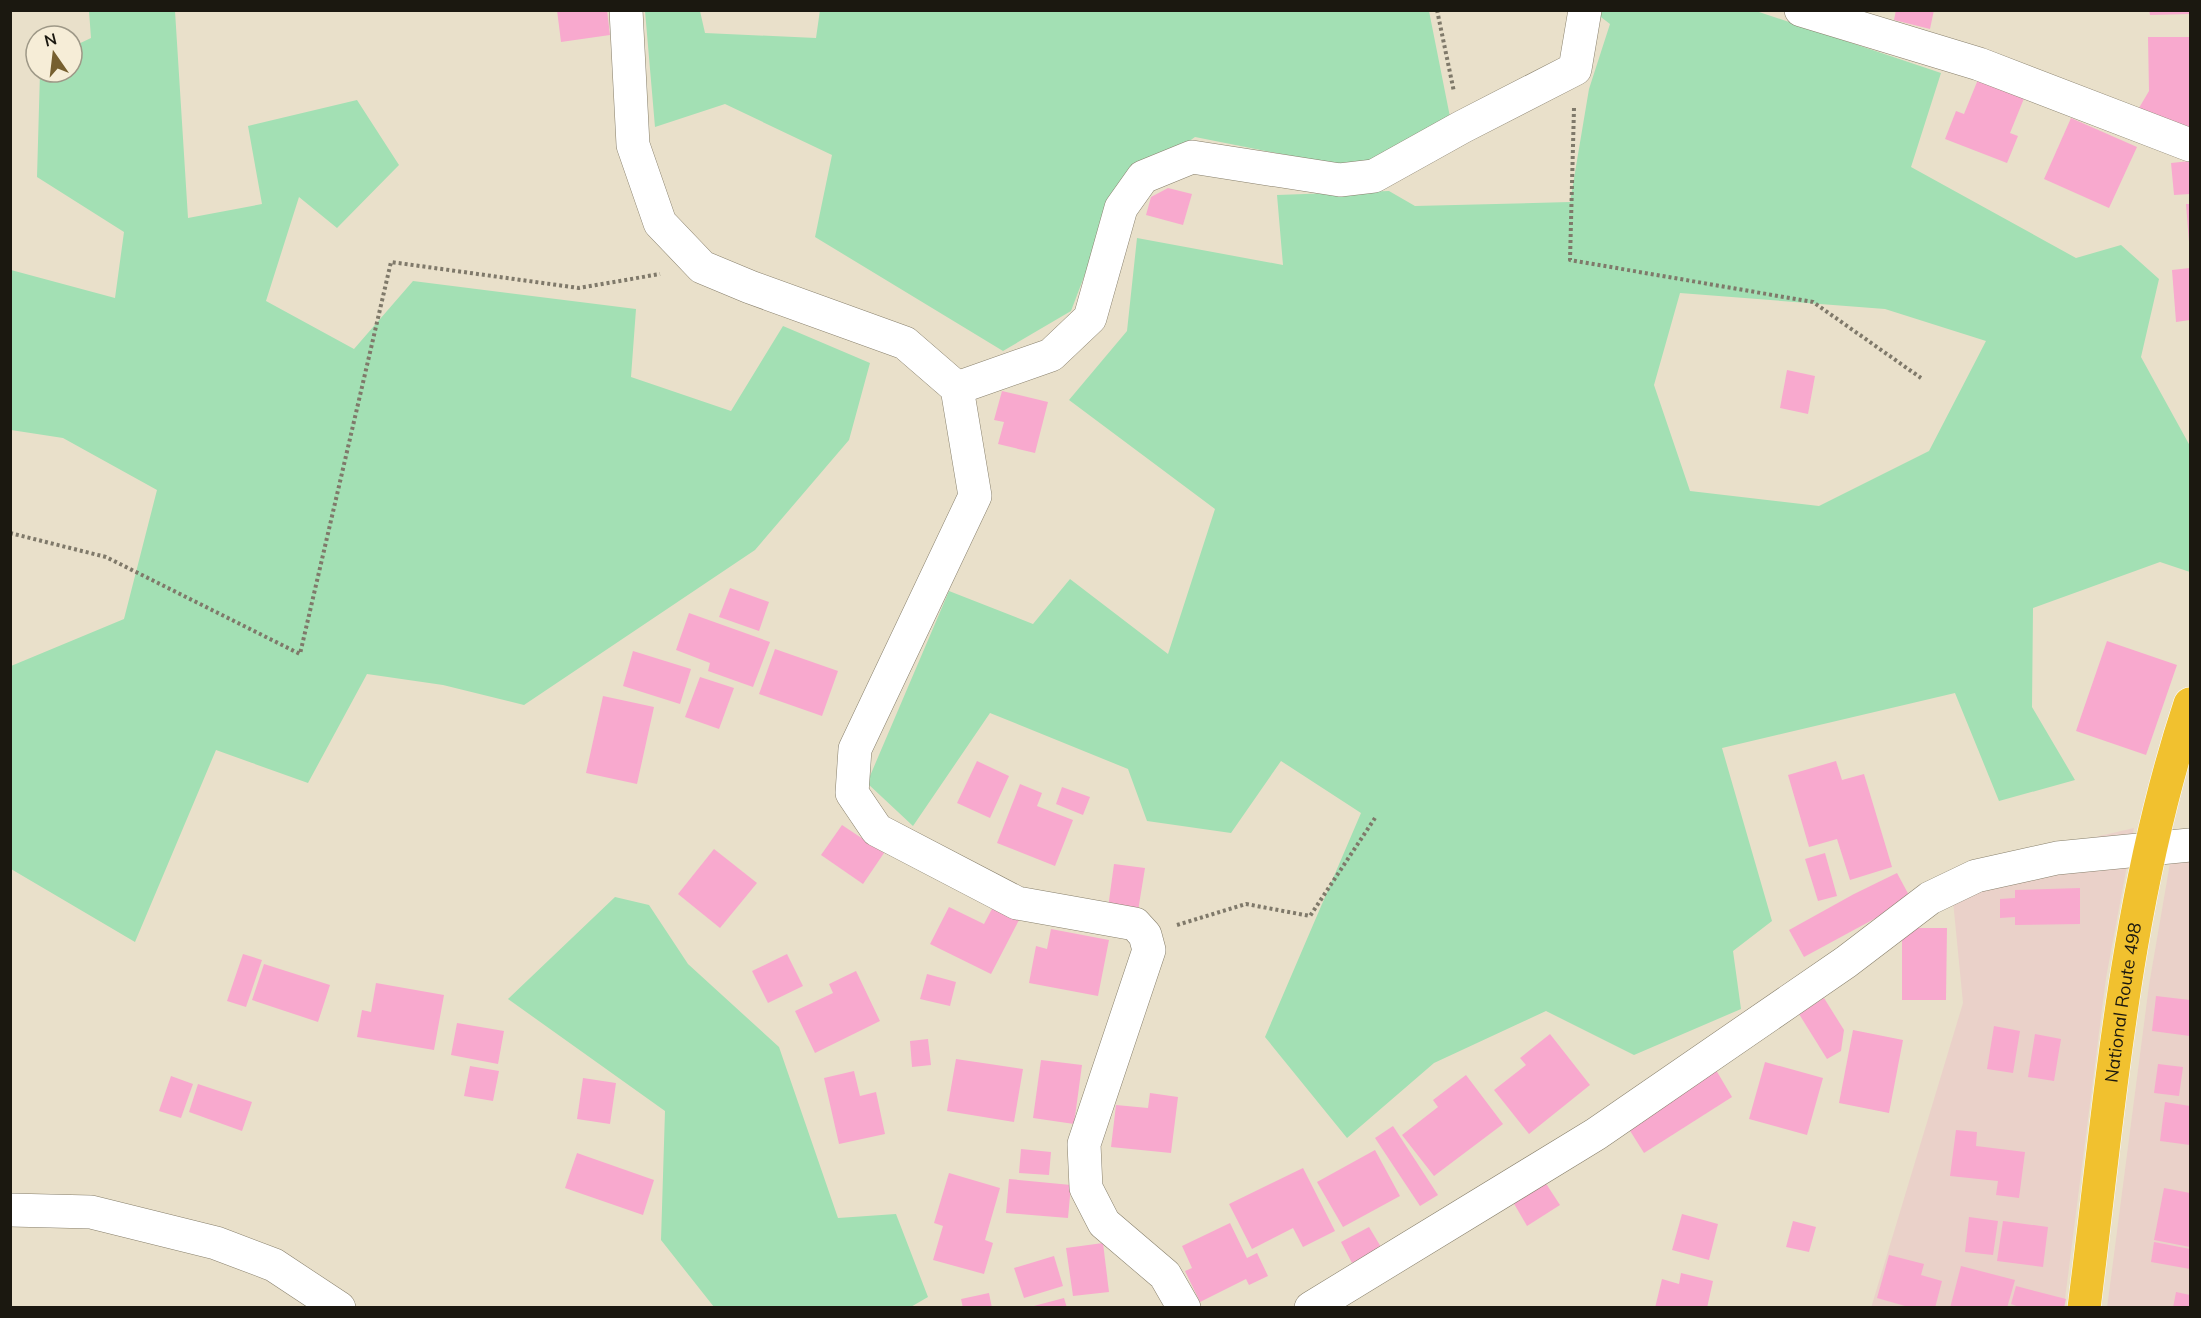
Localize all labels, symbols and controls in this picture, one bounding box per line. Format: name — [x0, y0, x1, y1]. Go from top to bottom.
north arrow — [24, 24, 84, 84]
text: N — [42, 28, 59, 51]
street label: National Route 498 — [2099, 921, 2146, 1084]

